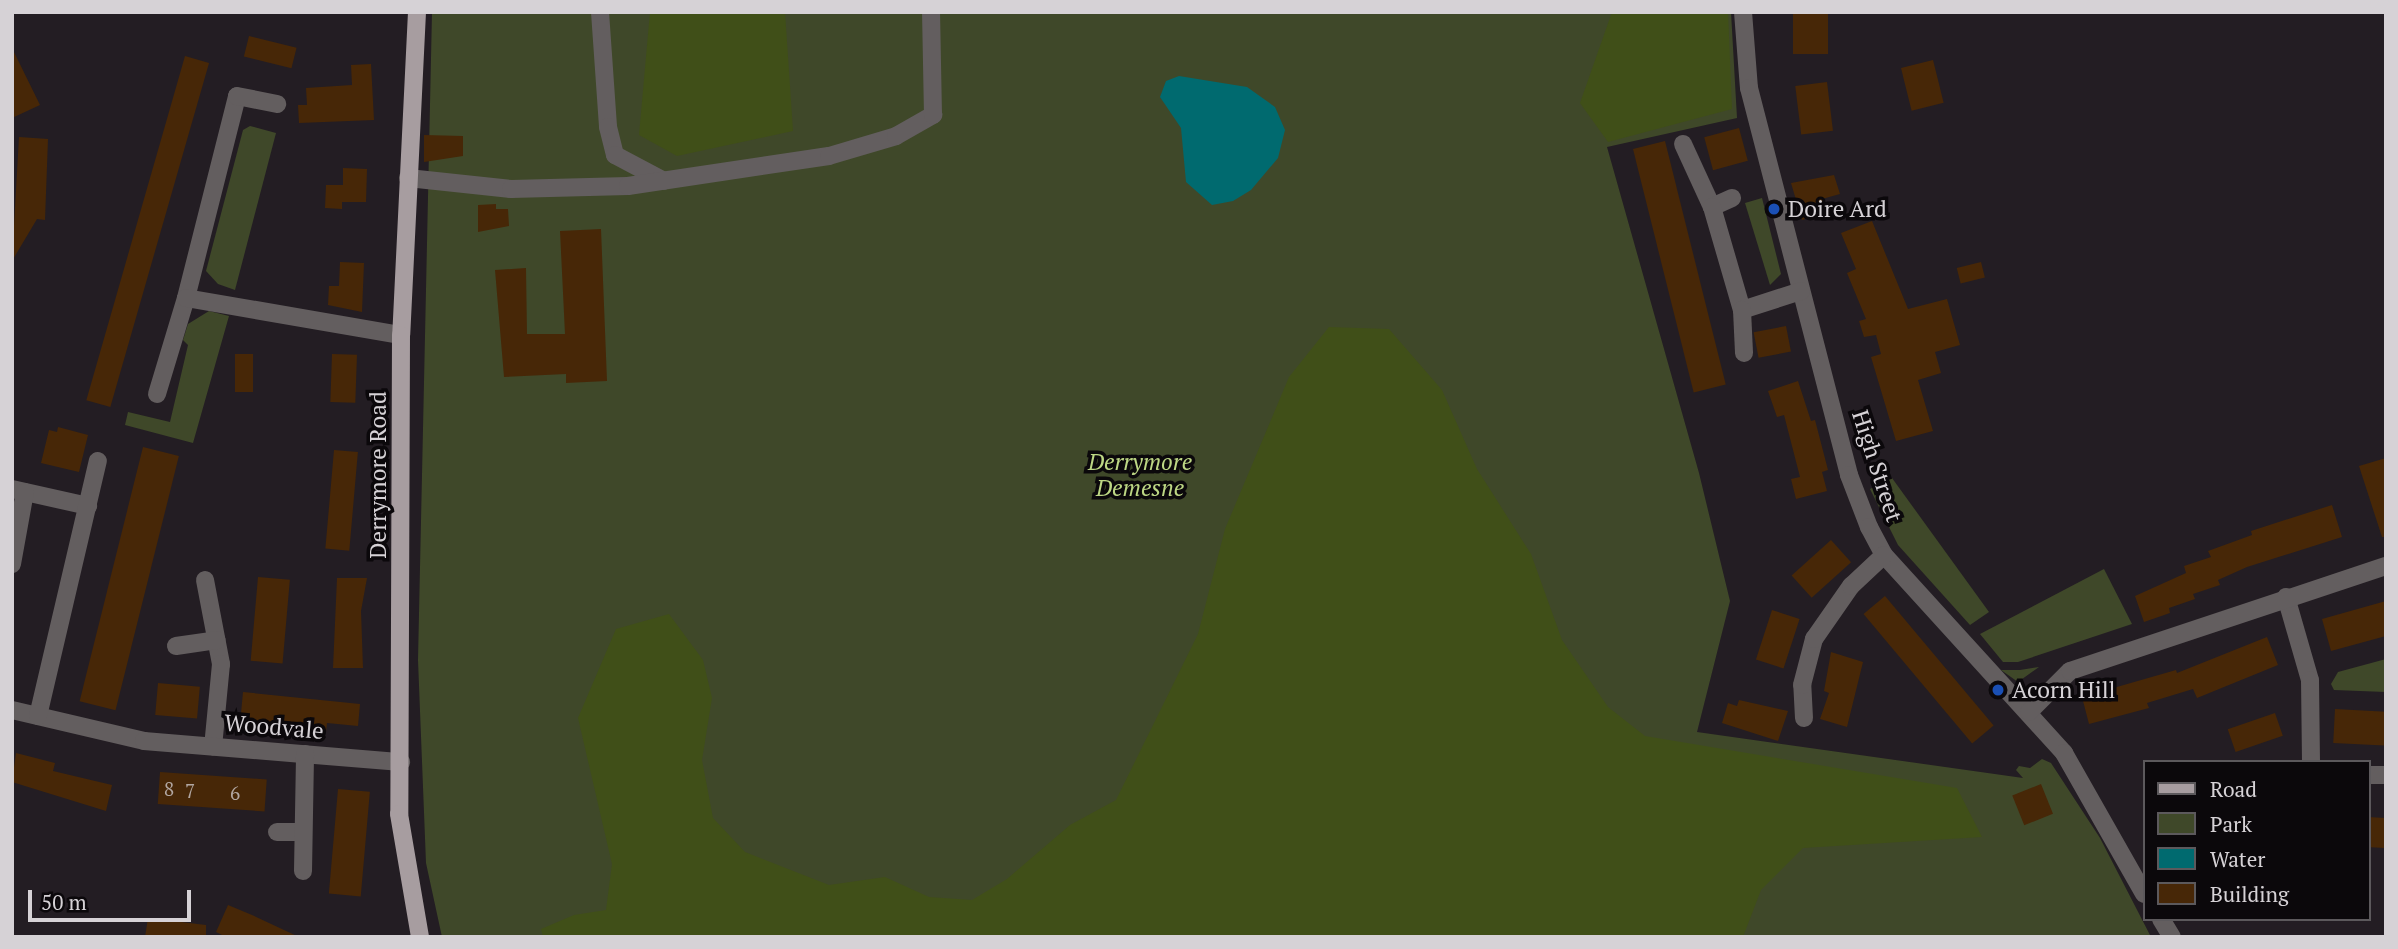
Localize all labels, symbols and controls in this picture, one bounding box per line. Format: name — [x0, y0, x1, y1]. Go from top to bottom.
place label: Doire Ard — [1788, 195, 1887, 223]
marker: Doire Ard — [1766, 201, 1782, 217]
street label: Derrymore Road — [364, 391, 392, 559]
street label: High Street — [1846, 406, 1908, 526]
park label: Derrymore Demesne — [1088, 448, 1192, 502]
place label: Acorn Hill — [2012, 676, 2115, 704]
marker: Acorn Hill — [1990, 682, 2006, 698]
street label: Woodvale — [223, 709, 325, 745]
legend — [2142, 760, 2370, 921]
text: Road — [2210, 775, 2257, 803]
house number: 8 — [164, 778, 174, 800]
house number: 7 — [185, 780, 195, 802]
house number: 6 — [230, 782, 240, 804]
text: Park — [2210, 810, 2252, 838]
text: Water — [2210, 845, 2265, 873]
scale bar — [32, 876, 194, 920]
text: Building — [2210, 880, 2289, 908]
text: 50 m — [41, 888, 87, 916]

